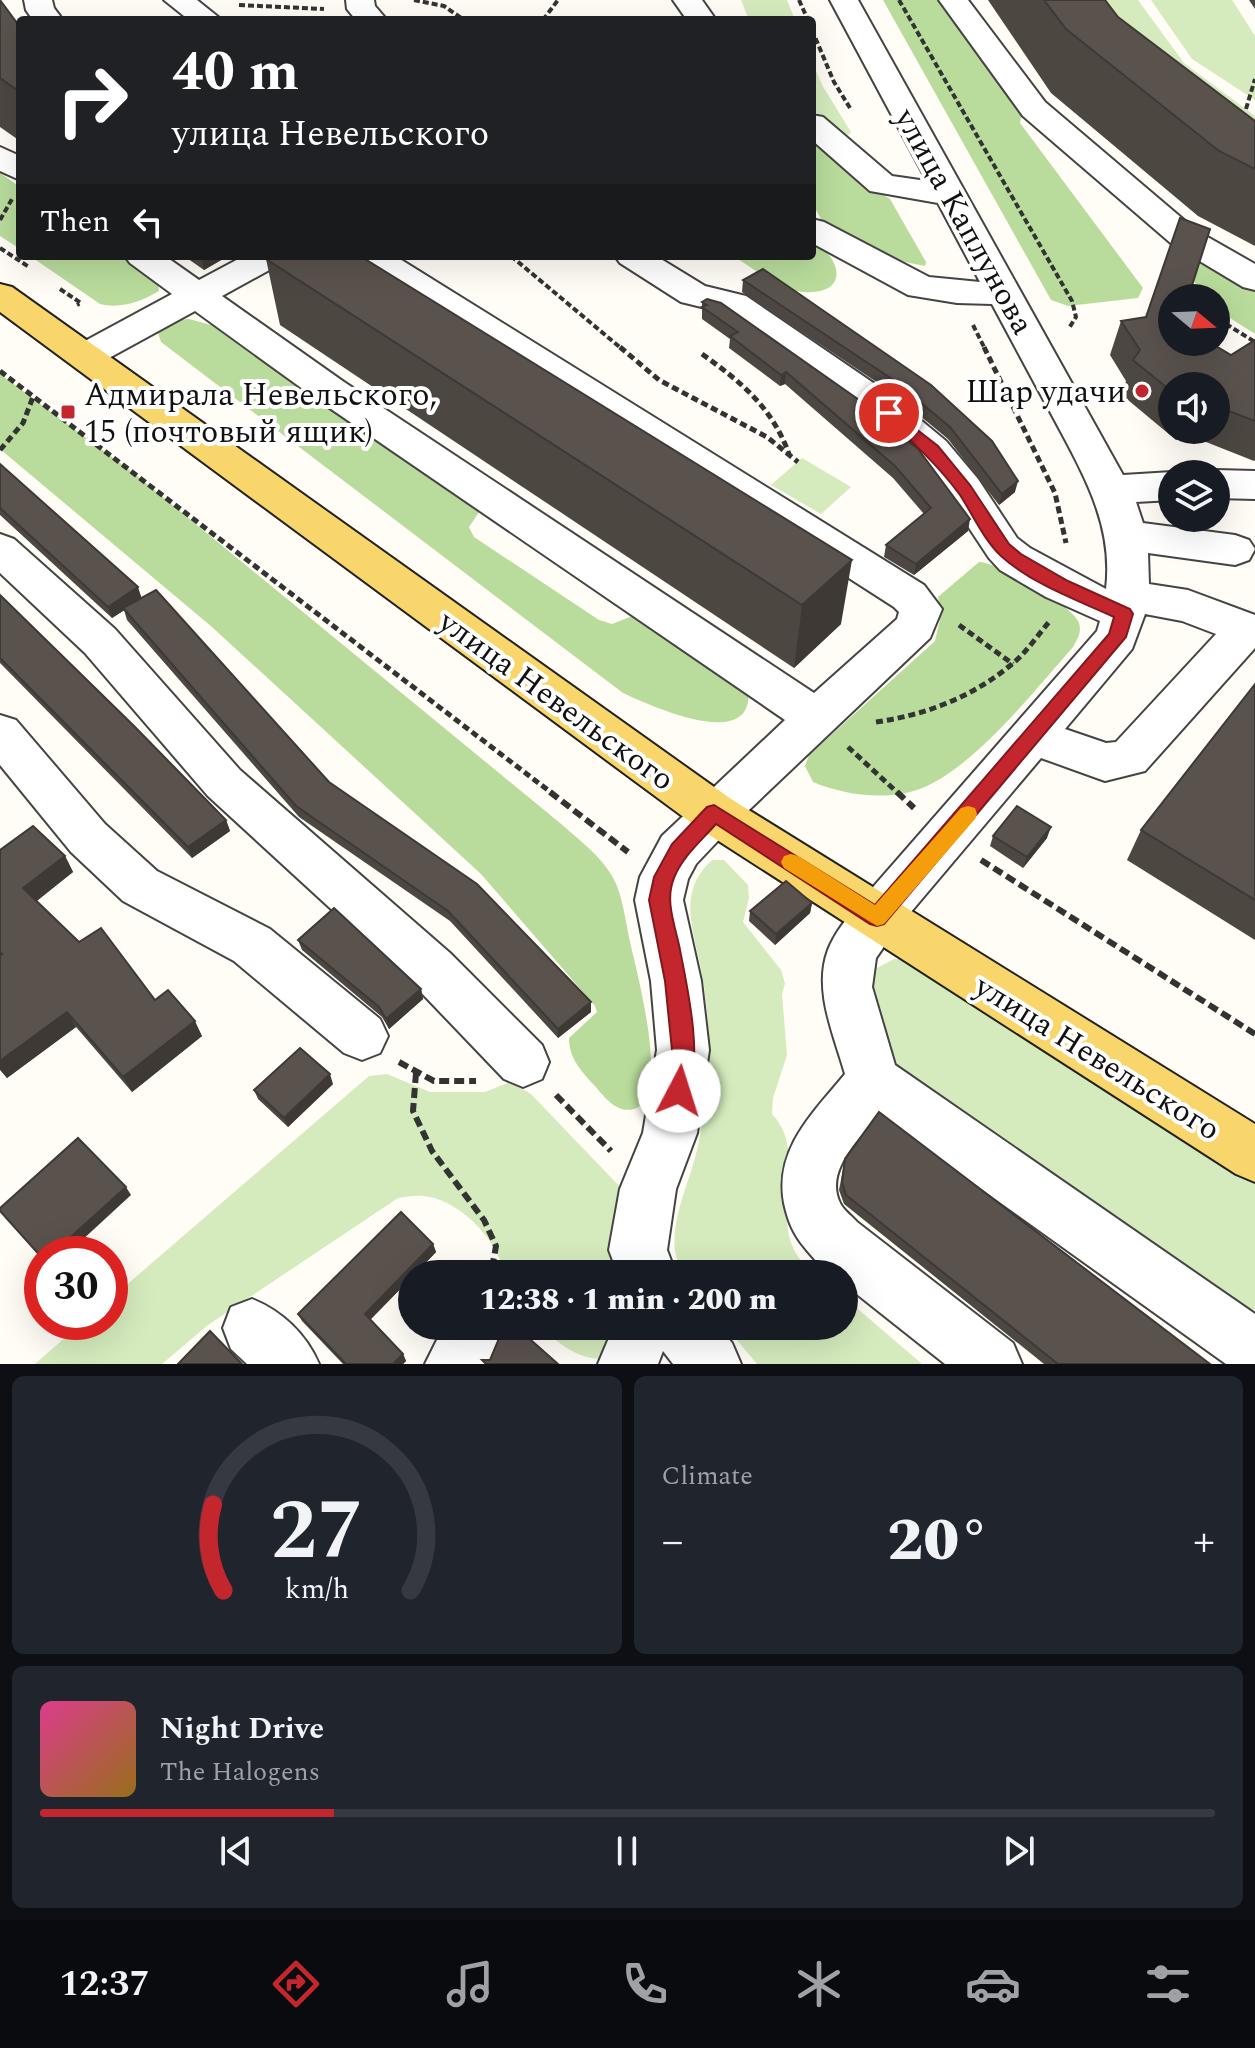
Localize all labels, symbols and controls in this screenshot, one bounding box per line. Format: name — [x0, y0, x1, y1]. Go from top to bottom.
text: 40 m — [172, 30, 299, 115]
icon: right — [40, 48, 144, 152]
street label: улица Каплунова — [881, 99, 1046, 344]
text: улица Невельского — [172, 107, 489, 162]
text: Then — [40, 199, 110, 245]
icon: left — [126, 200, 170, 244]
north arrow — [1158, 284, 1230, 356]
map controls — [1158, 284, 1230, 532]
place label: Шар удачи — [965, 368, 1126, 417]
place label: Адмирала Невельского, 15 (почтовый ящик) — [84, 371, 437, 457]
button: sound — [1158, 372, 1230, 444]
pin — [855, 379, 923, 447]
marker: Шар удачи — [1133, 382, 1151, 400]
icon: arrive — [867, 391, 911, 435]
marker: Адмирала Невельского, 15 (почтовый ящик) — [59, 403, 77, 421]
button: layers — [1158, 460, 1230, 532]
street label: улица Невельского — [427, 598, 685, 804]
street label: улица Невельского — [964, 962, 1230, 1154]
position arrow — [637, 1049, 721, 1133]
speed limit sign: 30 — [24, 1236, 128, 1340]
text: 12:38 · 1 min · 200 m — [479, 1277, 777, 1323]
text: Climate — [662, 1456, 753, 1496]
text: 27 — [270, 1469, 363, 1596]
text: 20° — [887, 1495, 989, 1587]
text: − — [662, 1508, 684, 1575]
text: + — [1193, 1508, 1215, 1575]
text: km/h — [285, 1568, 349, 1611]
text: Night Drive — [160, 1706, 324, 1752]
text: The Halogens — [160, 1752, 320, 1792]
icon: previous — [214, 1829, 258, 1873]
icon: pause — [605, 1829, 649, 1873]
icon: next — [997, 1829, 1041, 1873]
icon: directions — [268, 1956, 324, 2012]
icon: music — [442, 1956, 498, 2012]
icon: phone — [617, 1956, 673, 2012]
icon: climate — [791, 1956, 847, 2012]
icon: car — [965, 1956, 1021, 2012]
icon: filters — [1140, 1956, 1196, 2012]
text: 12:37 — [59, 1957, 150, 2012]

